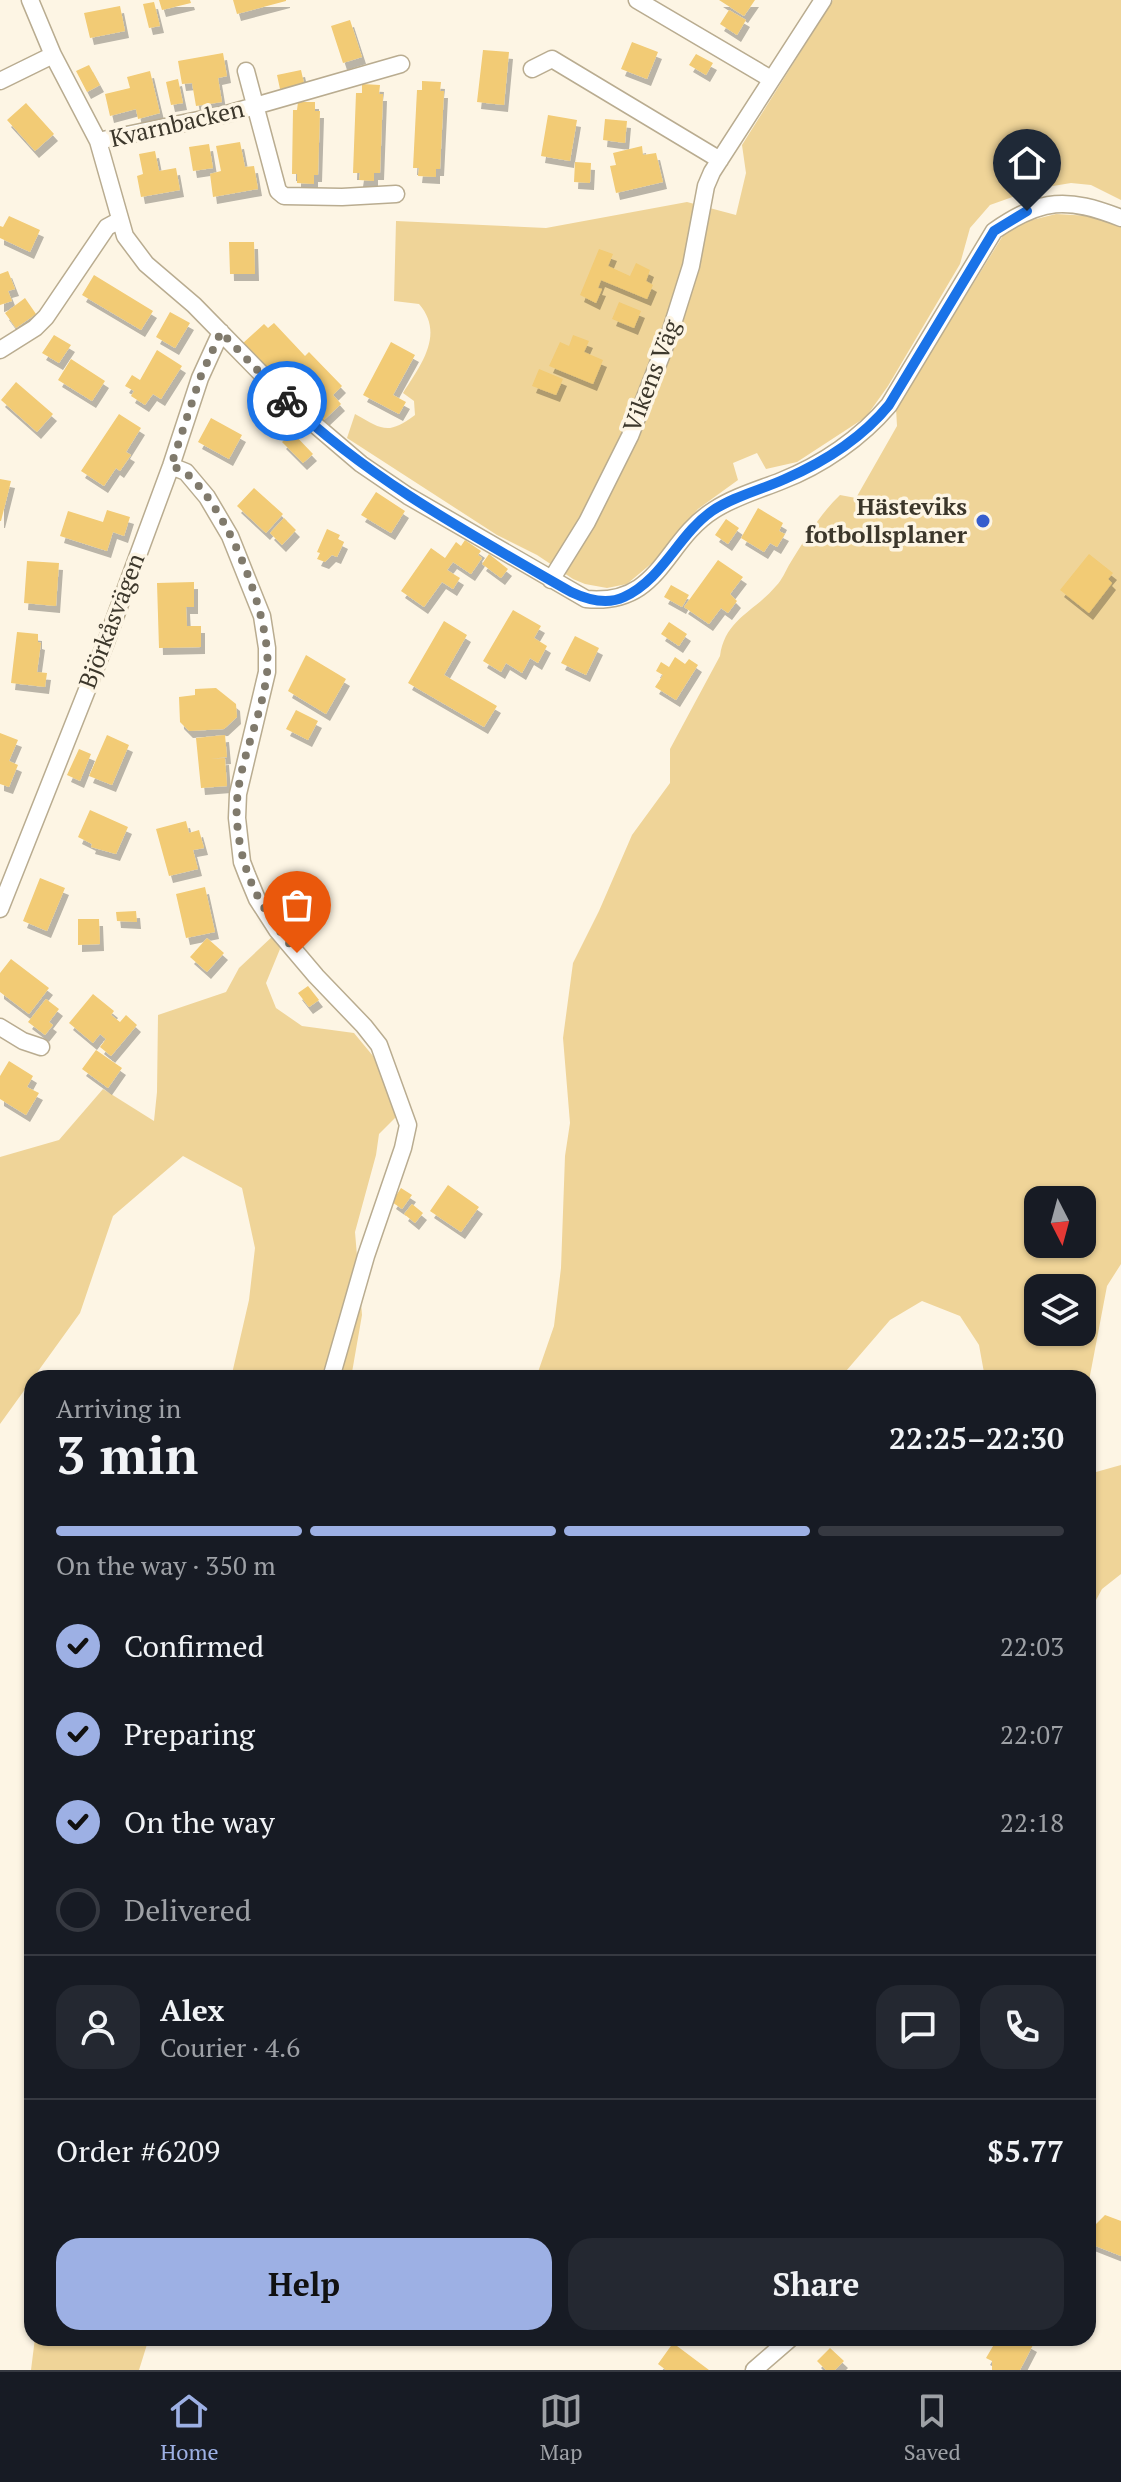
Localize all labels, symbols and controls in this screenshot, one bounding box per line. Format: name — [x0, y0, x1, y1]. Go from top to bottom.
street label: Kvarnbacken — [107, 92, 247, 154]
pin — [993, 129, 1061, 211]
icon: home — [1005, 141, 1049, 185]
street label: Vikens Väg — [615, 315, 687, 436]
courier — [247, 361, 327, 441]
icon: bike — [265, 379, 309, 423]
place label: Hästeviks fotbollsplaner — [805, 490, 968, 550]
marker: Hästeviks fotbollsplaner — [974, 512, 992, 530]
street label: Björkåsvägen — [71, 548, 152, 693]
pin — [263, 871, 331, 953]
icon: bag — [275, 883, 319, 927]
north arrow — [1024, 1186, 1096, 1258]
map controls — [1024, 1186, 1096, 1346]
button: layers — [1024, 1274, 1096, 1346]
text: Arriving in — [56, 1391, 181, 1425]
text: 22:25–22:30 — [889, 1418, 1064, 1458]
text: 3 min — [56, 1420, 198, 1489]
text: On the way · 350 m — [56, 1548, 276, 1582]
icon: check — [56, 1624, 100, 1668]
text: Confirmed — [124, 1626, 264, 1666]
text: 22:03 — [1000, 1629, 1064, 1663]
icon: check — [56, 1712, 100, 1756]
text: Preparing — [124, 1714, 255, 1754]
text: 22:07 — [1000, 1717, 1064, 1751]
icon: check — [56, 1800, 100, 1844]
text: On the way — [124, 1802, 275, 1842]
text: 22:18 — [1000, 1805, 1064, 1839]
text: Delivered — [124, 1890, 251, 1930]
button: person — [56, 1985, 140, 2069]
button: chat — [876, 1985, 960, 2069]
button: phone — [980, 1985, 1064, 2069]
text: Alex — [160, 1990, 224, 2030]
text: Courier · 4.6 — [160, 2030, 300, 2064]
text: Order #6209 — [56, 2131, 220, 2171]
text: $5.77 — [987, 2131, 1064, 2171]
button: Help — [56, 2238, 552, 2330]
button: Share — [568, 2238, 1064, 2330]
tab: Home — [160, 2389, 219, 2466]
tab: Map — [539, 2389, 583, 2466]
tab: Saved — [904, 2389, 961, 2466]

